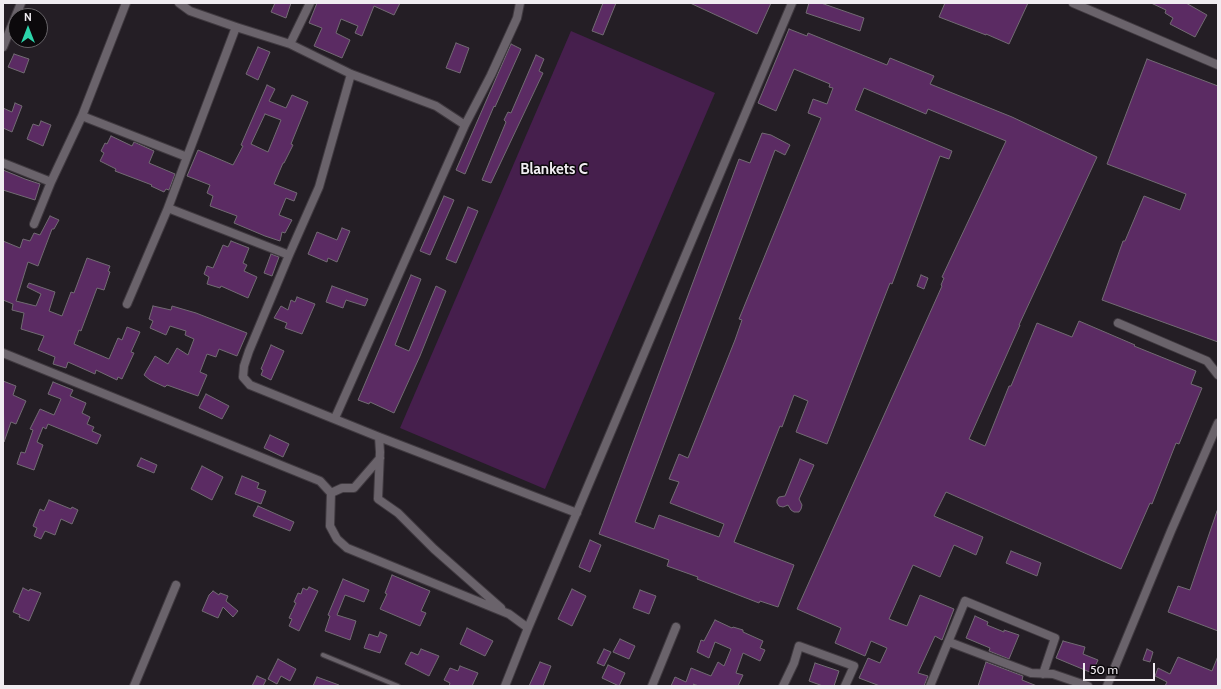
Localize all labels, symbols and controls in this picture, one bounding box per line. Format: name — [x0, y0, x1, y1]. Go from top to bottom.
north arrow — [8, 8, 48, 48]
text: N — [24, 10, 32, 24]
district label: Blankets C — [520, 161, 588, 179]
scale bar — [1085, 655, 1157, 681]
text: 50 m — [1090, 662, 1118, 677]

